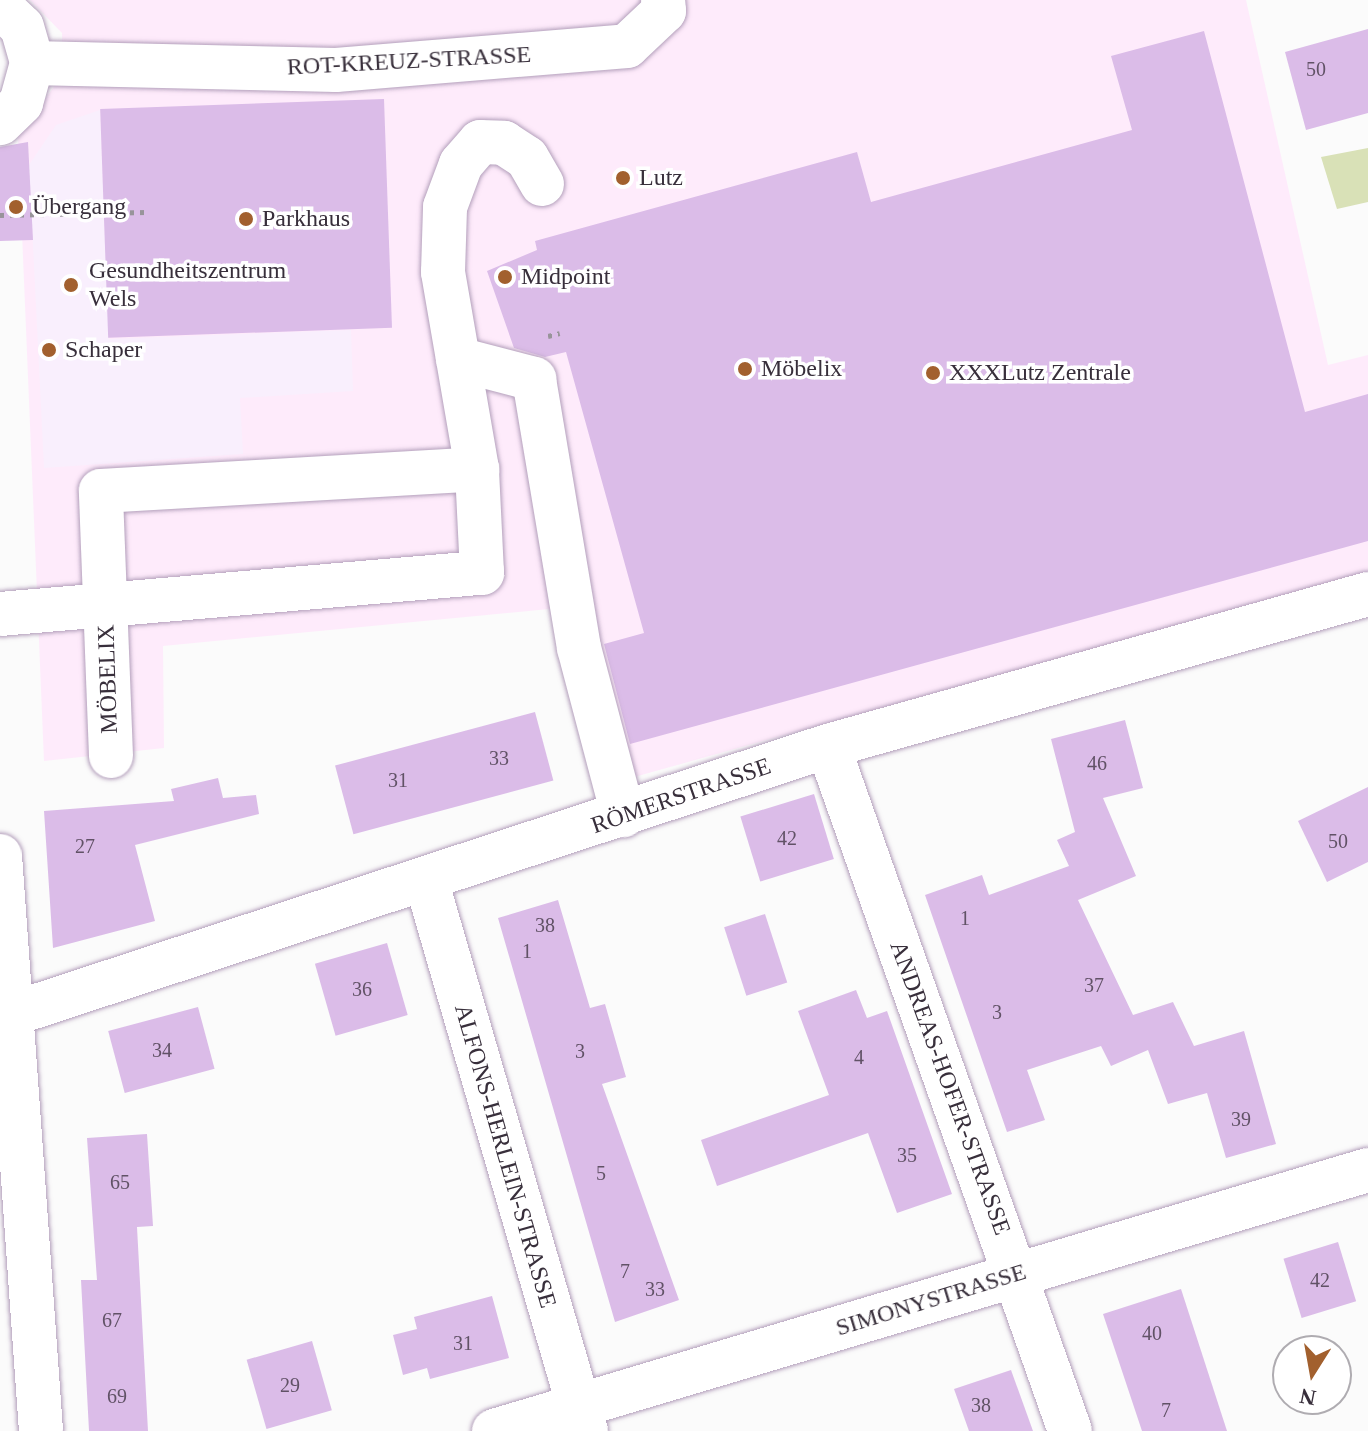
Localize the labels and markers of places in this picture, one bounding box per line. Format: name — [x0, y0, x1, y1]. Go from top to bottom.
place label: Lutz — [639, 164, 683, 192]
marker: Lutz — [614, 169, 632, 187]
place label: Übergang — [32, 193, 126, 221]
marker: Übergang — [7, 198, 25, 216]
place label: Parkhaus — [262, 205, 350, 233]
marker: Parkhaus — [237, 210, 255, 228]
place label: Gesundheitszentrum Wels — [89, 257, 286, 313]
place label: Midpoint — [521, 263, 610, 291]
marker: Midpoint — [496, 268, 514, 286]
marker: Gesundheitszentrum Wels — [60, 274, 82, 296]
place label: Schaper — [65, 336, 142, 364]
marker: Schaper — [40, 341, 58, 359]
place label: Möbelix — [761, 355, 842, 383]
place label: XXXLutz Zentrale — [949, 359, 1131, 387]
marker: Möbelix — [736, 360, 754, 378]
marker: XXXLutz Zentrale — [924, 364, 942, 382]

